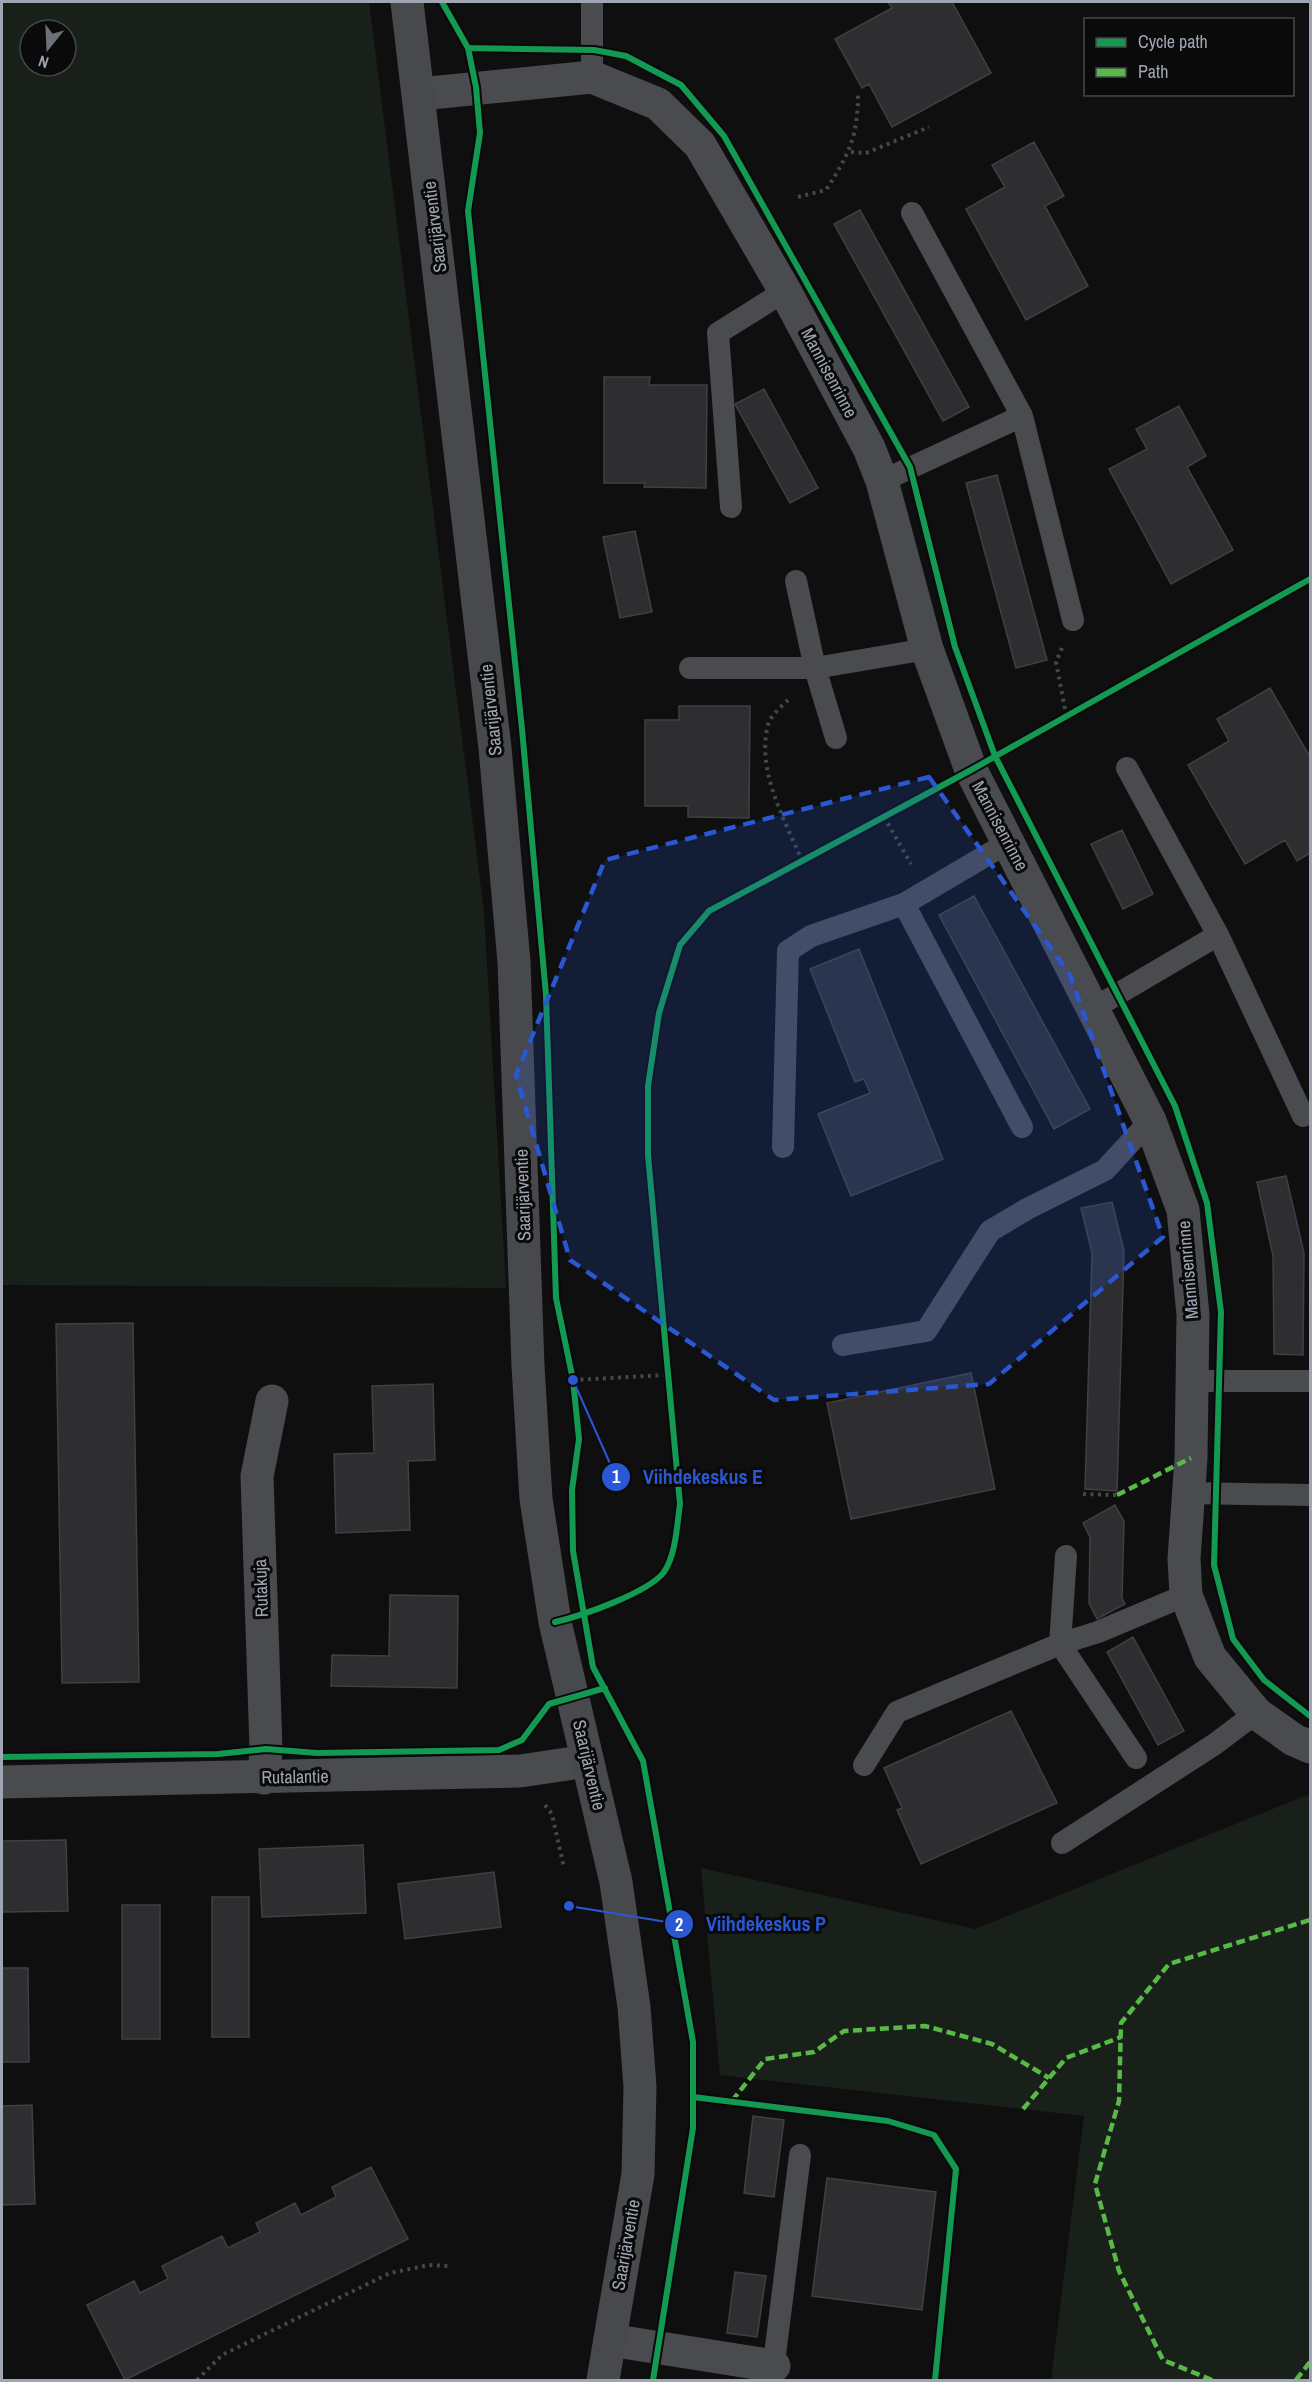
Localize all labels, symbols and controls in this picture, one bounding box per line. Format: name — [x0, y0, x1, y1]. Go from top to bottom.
north arrow — [18, 18, 78, 78]
legend — [1084, 18, 1294, 96]
text: Cycle path — [1138, 29, 1208, 54]
text: N — [35, 50, 51, 74]
text: Path — [1138, 59, 1168, 84]
street label: Saarijärventie — [416, 180, 453, 274]
street label: Mannisenrinne — [795, 323, 864, 422]
street label: Saarijärventie — [473, 663, 508, 757]
street label: Mannisenrinne — [966, 776, 1035, 875]
street label: Saarijärventie — [508, 1149, 537, 1241]
street label: Mannisenrinne — [1171, 1220, 1204, 1320]
callout: Viihdekeskus E — [601, 1458, 775, 1496]
text: Viihdekeskus E — [643, 1463, 763, 1490]
text: 1 — [612, 1464, 621, 1489]
street label: Rutakuja — [247, 1558, 274, 1618]
street label: Saarijärventie — [567, 1717, 612, 1812]
street label: Rutalantie — [261, 1763, 329, 1790]
callout: Viihdekeskus P — [664, 1905, 838, 1943]
text: Viihdekeskus P — [706, 1910, 826, 1937]
text: 2 — [675, 1912, 683, 1937]
street label: Saarijärventie — [605, 2197, 646, 2292]

